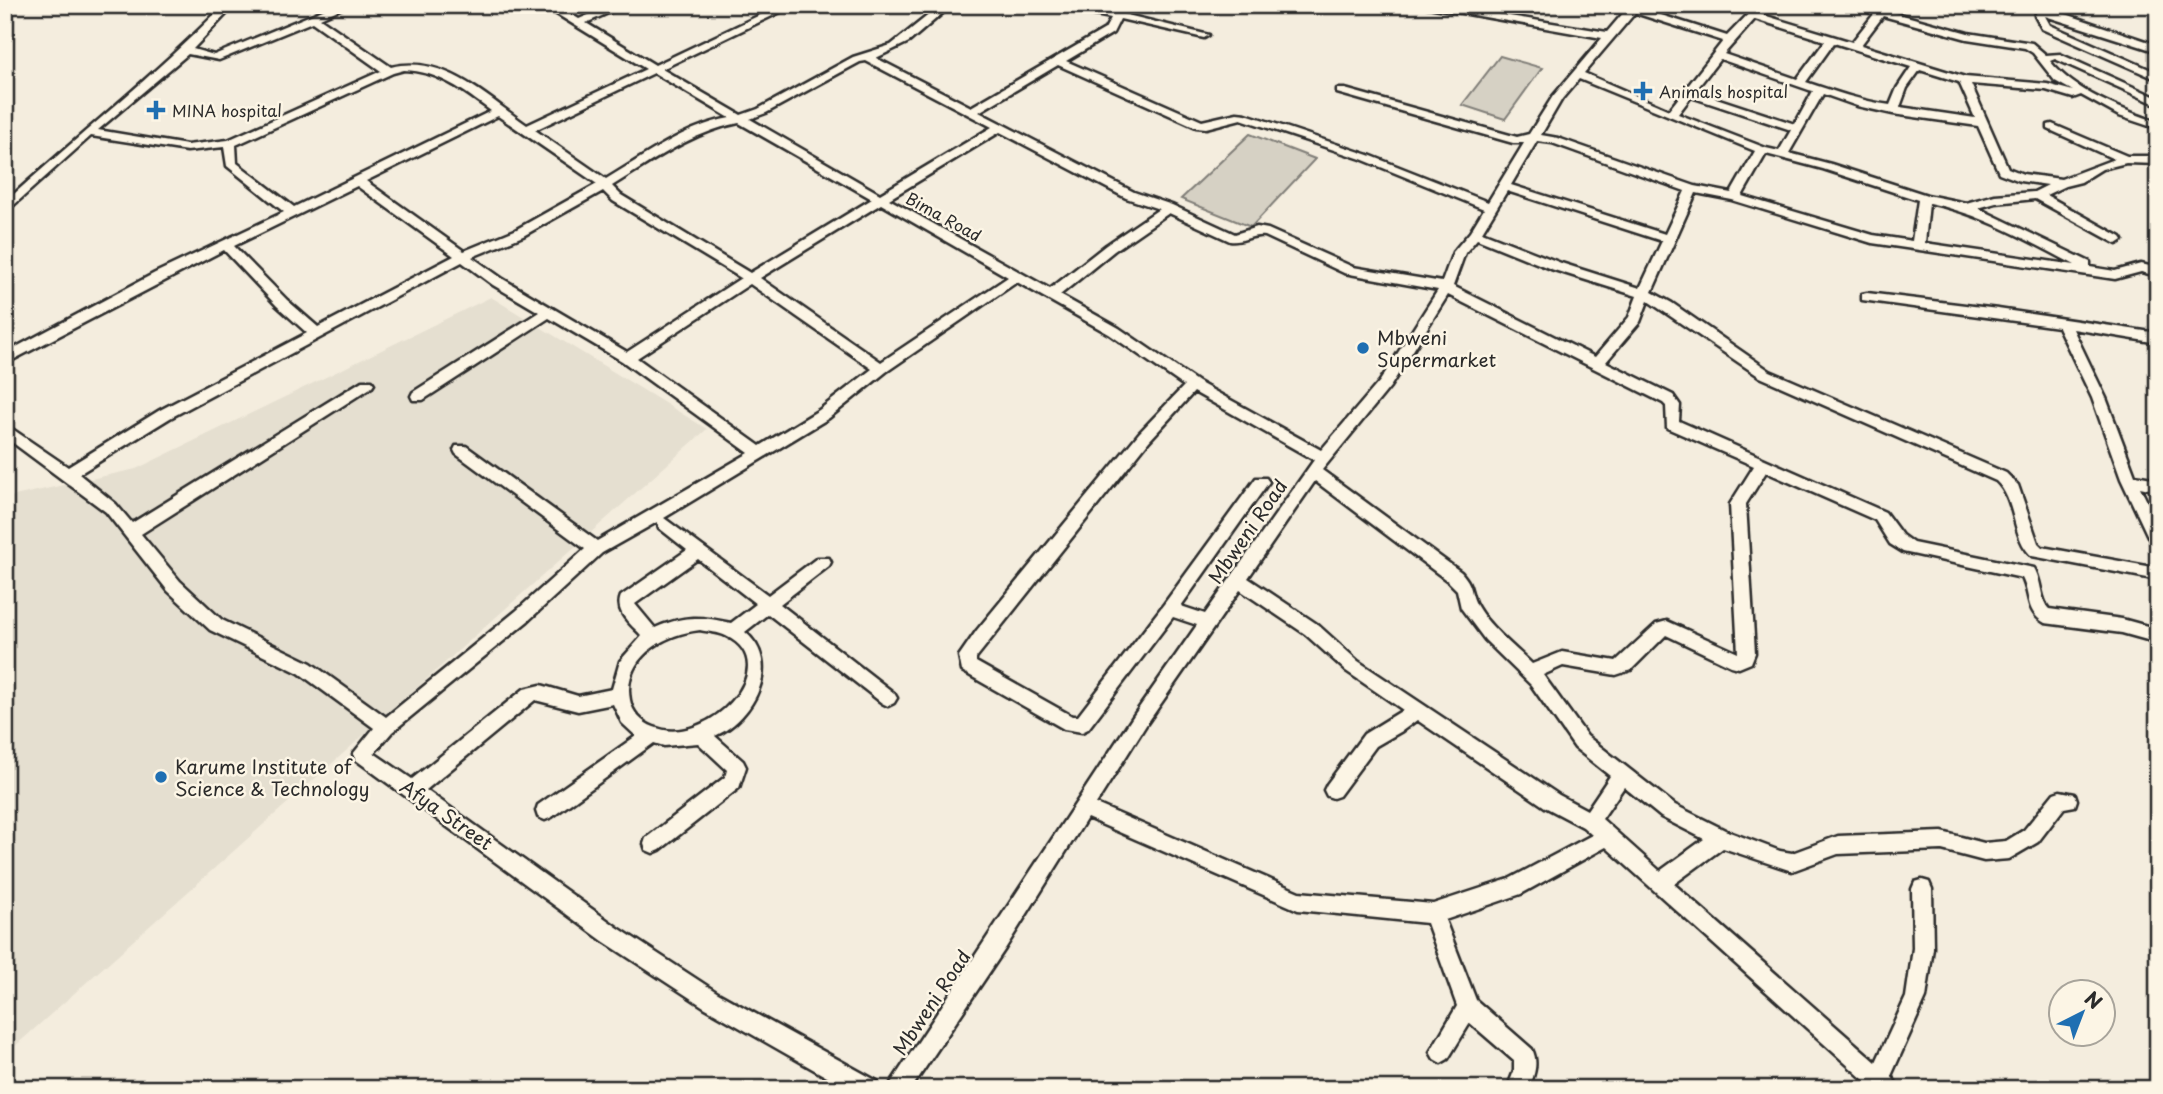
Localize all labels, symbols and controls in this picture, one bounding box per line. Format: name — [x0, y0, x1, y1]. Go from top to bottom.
place label: Animals hospital — [1659, 79, 1788, 103]
marker: Animals hospital — [1633, 81, 1653, 101]
place label: MINA hospital — [172, 98, 282, 122]
marker: MINA hospital — [146, 100, 166, 120]
street label: Bima Road — [902, 185, 986, 247]
place label: Mbweni Supermarket — [1377, 323, 1496, 373]
marker: Mbweni Supermarket — [1355, 340, 1371, 356]
street label: Mbweni Road — [1201, 473, 1293, 589]
place label: Karume Institute of Science & Technology — [175, 752, 370, 802]
marker: Karume Institute of Science & Technology — [153, 769, 169, 785]
street label: Afya Street — [395, 772, 499, 856]
street label: Mbweni Road — [885, 944, 977, 1060]
north arrow — [2048, 978, 2118, 1048]
text: N — [2079, 984, 2109, 1015]

